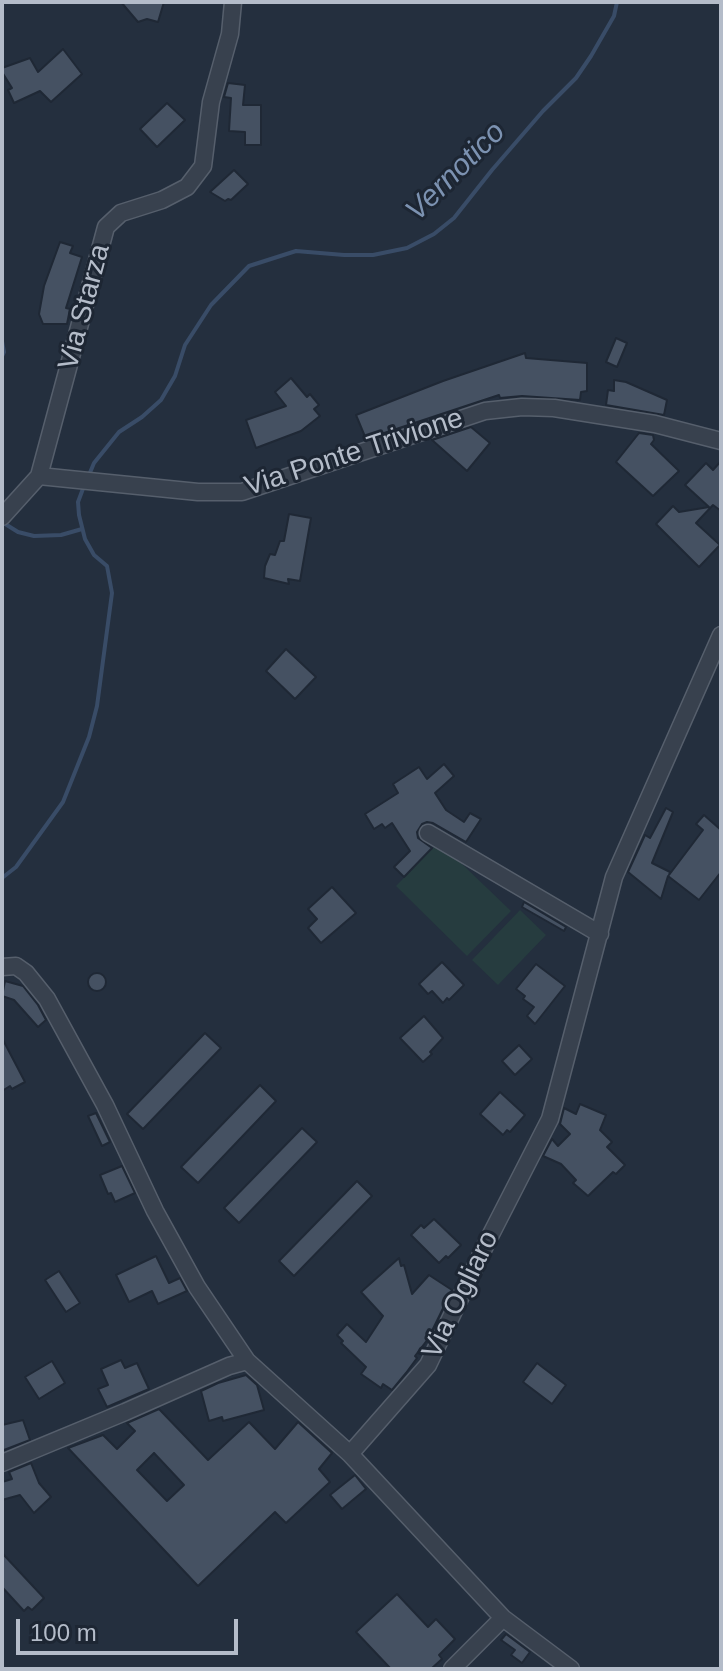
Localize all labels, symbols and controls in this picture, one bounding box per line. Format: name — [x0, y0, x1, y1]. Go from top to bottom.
water label: Vernotico — [399, 115, 513, 229]
street label: Via Starza — [52, 241, 118, 373]
street label: Via Ponte Trivione — [241, 402, 467, 504]
street label: Via Ogliaro — [416, 1226, 506, 1364]
scale bar — [20, 1603, 242, 1653]
text: 100 m — [30, 1619, 97, 1646]

